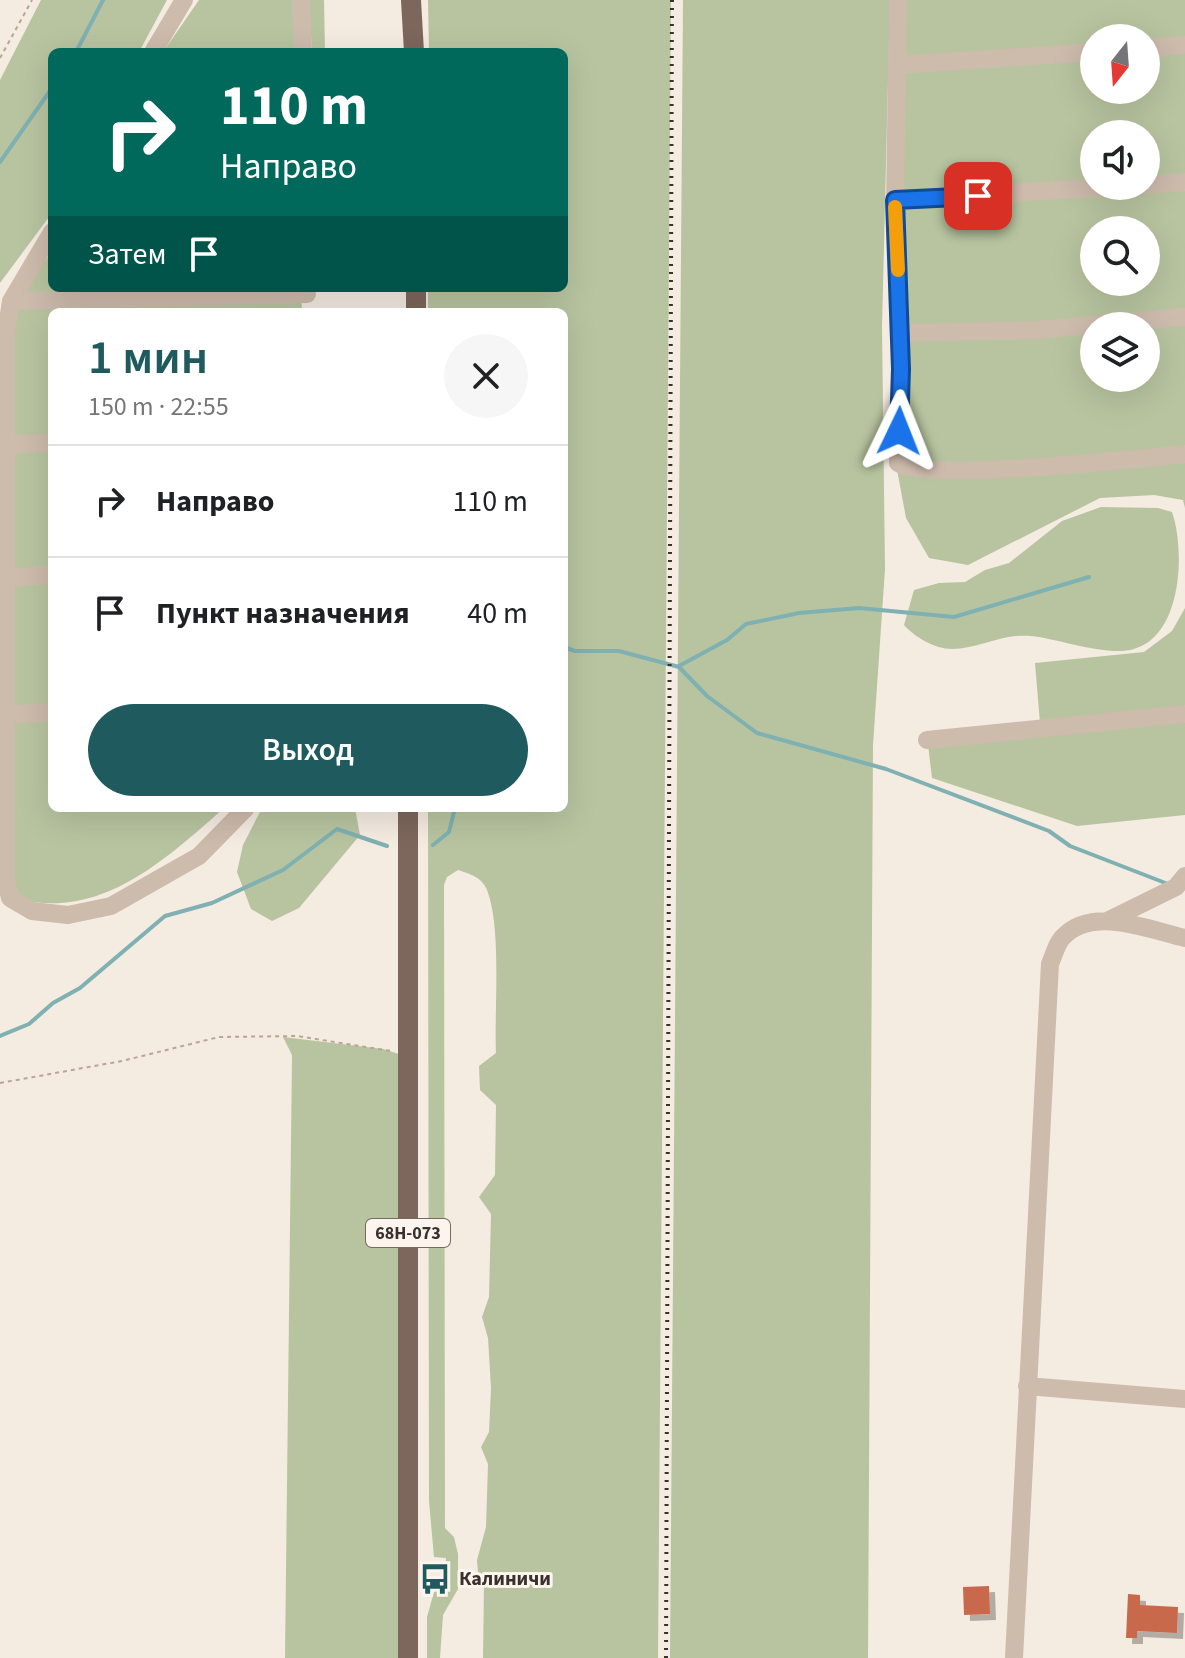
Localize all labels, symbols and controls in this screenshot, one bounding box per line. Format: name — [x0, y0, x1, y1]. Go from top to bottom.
north arrow — [1080, 24, 1160, 104]
map controls — [1080, 24, 1160, 392]
text: 110 m — [220, 67, 368, 146]
icon: right — [88, 80, 192, 184]
button: sound — [1080, 120, 1160, 200]
text: Направо — [220, 141, 357, 192]
pin — [944, 162, 1012, 230]
icon: arrive — [956, 174, 1000, 218]
button: search — [1080, 216, 1160, 296]
icon: arrive — [182, 232, 226, 276]
text: Затем — [88, 233, 166, 276]
button: layers — [1080, 312, 1160, 392]
text: 1 мин — [88, 324, 208, 392]
button: close — [444, 334, 528, 418]
text: 150 m · 22:55 — [88, 388, 229, 425]
position arrow — [857, 389, 941, 473]
icon: right — [88, 479, 132, 523]
text: Направо — [156, 480, 274, 523]
text: 110 m — [452, 480, 528, 523]
icon: arrive — [88, 591, 132, 635]
text: Пункт назначения — [156, 592, 410, 635]
text: 40 m — [467, 592, 528, 635]
button: Выход — [88, 704, 528, 796]
road number: 68Н-073 — [366, 1219, 450, 1247]
bus stop icon: Калиничи — [418, 1562, 452, 1596]
place label: Калиничи — [459, 1565, 551, 1593]

